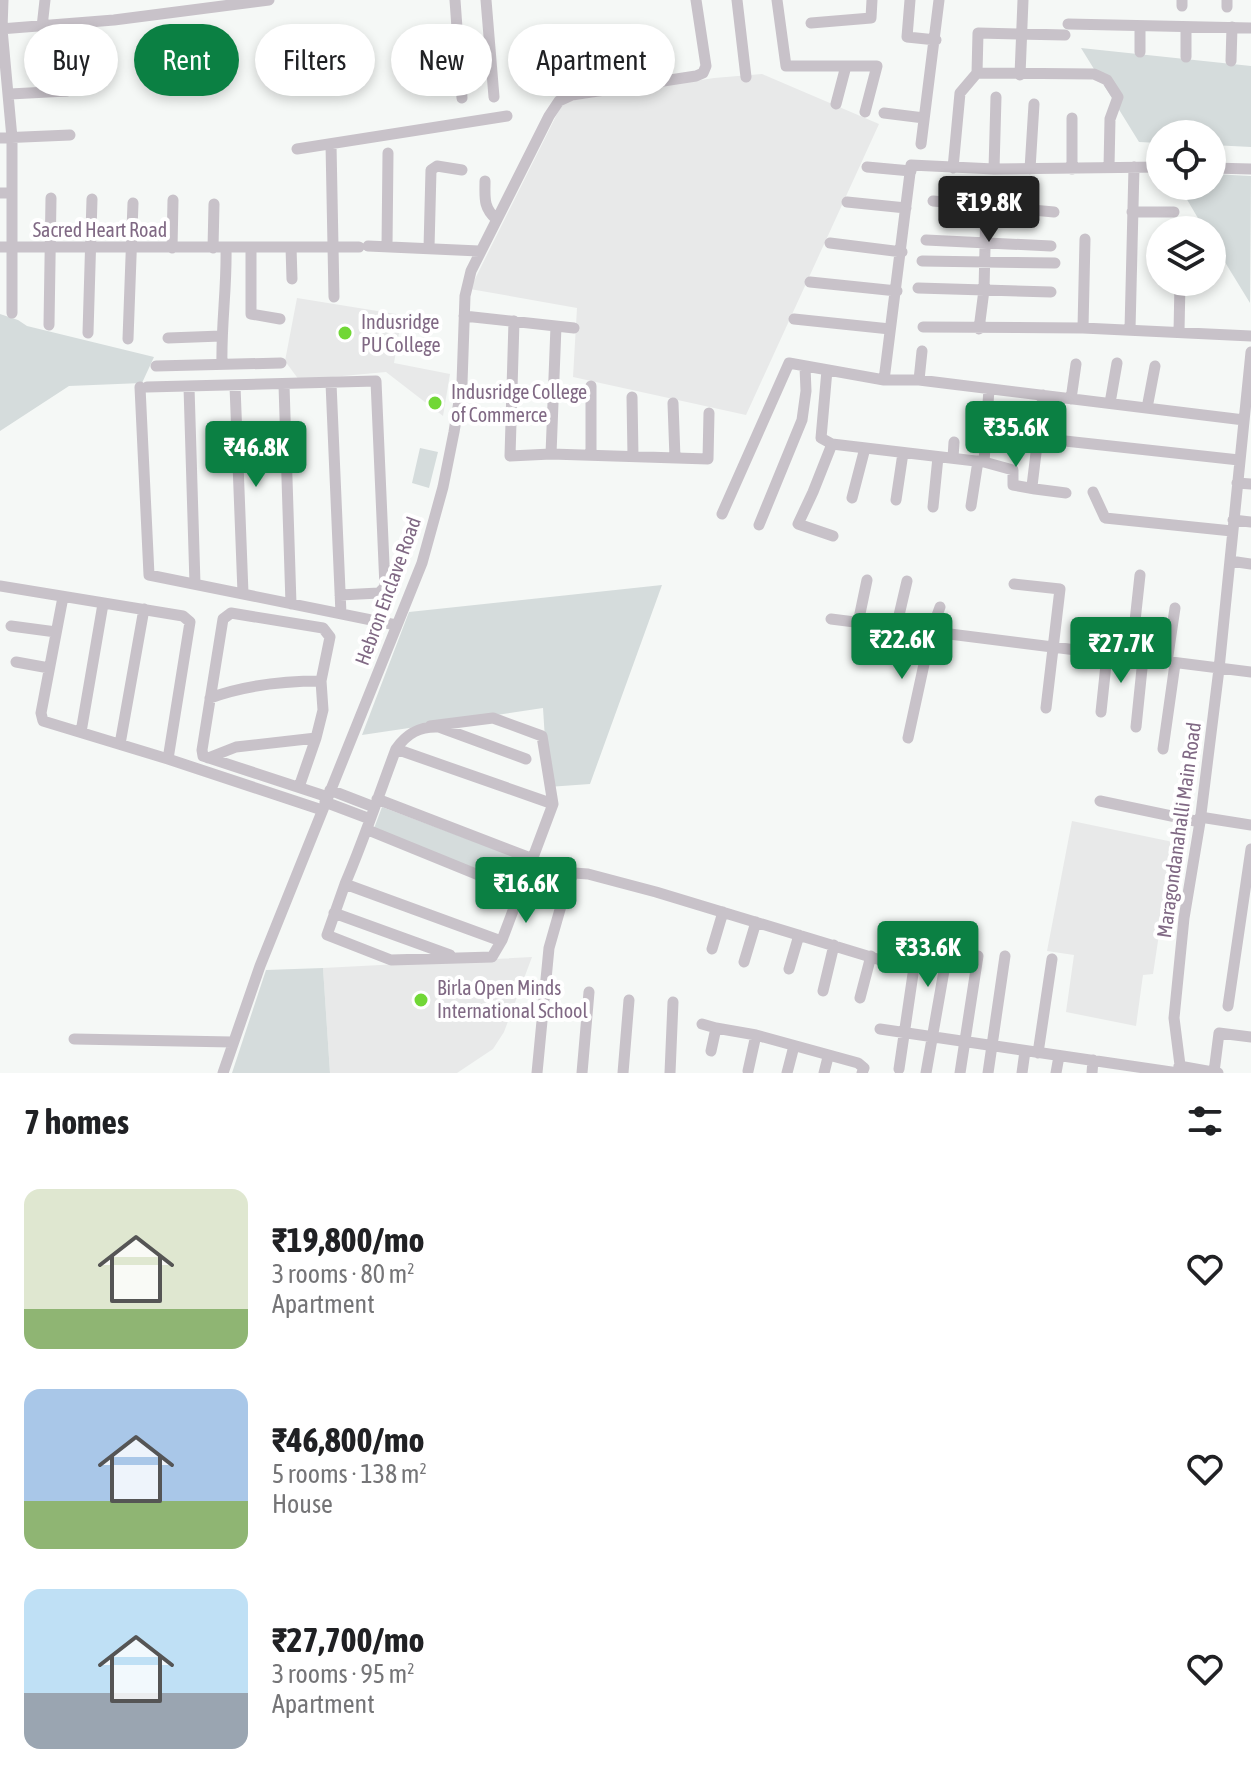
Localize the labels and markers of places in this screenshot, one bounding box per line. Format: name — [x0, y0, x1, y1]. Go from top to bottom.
pin: ₹19.8K — [924, 176, 1054, 244]
place label: Indusridge PU College — [361, 310, 441, 356]
marker: Indusridge PU College — [336, 324, 354, 342]
place label: Indusridge College of Commerce — [451, 380, 587, 426]
marker: Indusridge College of Commerce — [426, 394, 444, 412]
pin: ₹35.6K — [951, 401, 1081, 469]
pin: ₹46.8K — [191, 421, 321, 489]
pin: ₹22.6K — [837, 613, 967, 681]
pin: ₹27.7K — [1056, 617, 1186, 685]
pin: ₹16.6K — [461, 857, 591, 925]
pin: ₹33.6K — [863, 921, 993, 989]
place label: Birla Open Minds International School — [437, 976, 588, 1022]
marker: Birla Open Minds International School — [412, 991, 430, 1009]

